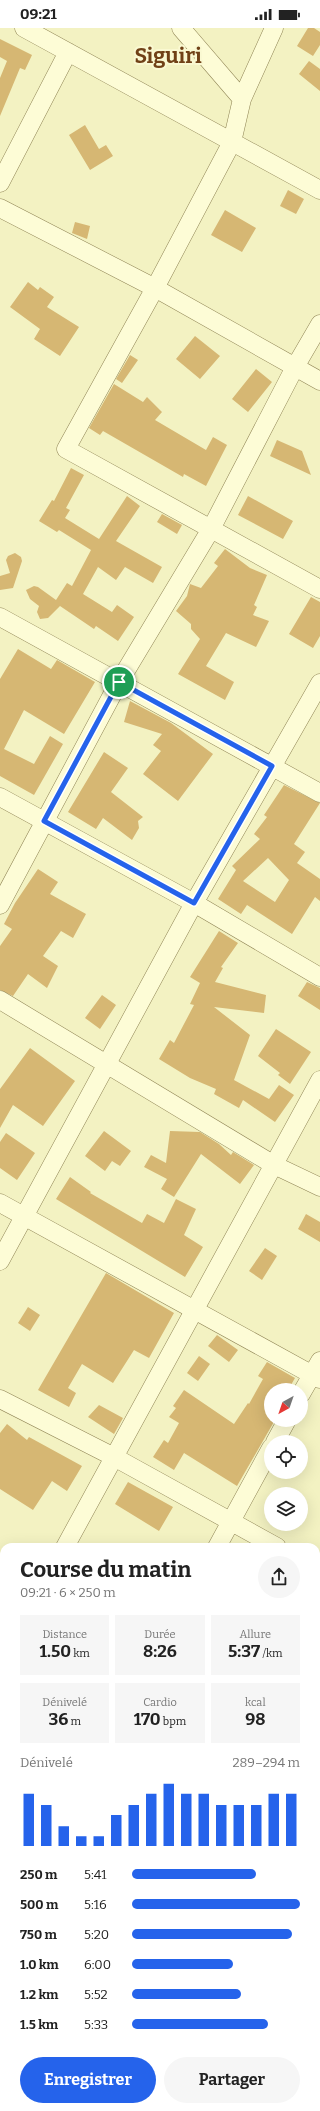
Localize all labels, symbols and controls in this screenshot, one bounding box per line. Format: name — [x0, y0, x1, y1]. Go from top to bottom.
text: 09:21 — [20, 5, 57, 23]
district label: Siguiri — [134, 43, 202, 69]
pin — [102, 665, 136, 699]
icon: arrive — [108, 671, 130, 693]
north arrow — [264, 1383, 308, 1427]
map controls — [264, 1383, 308, 1531]
button: locate — [264, 1435, 308, 1479]
button: layers — [264, 1487, 308, 1531]
text: Course du matin — [20, 1556, 191, 1583]
button: share — [258, 1556, 300, 1598]
text: 09:21 · 6 × 250 m — [20, 1585, 116, 1600]
text: Distance — [42, 1628, 87, 1641]
text: Durée — [144, 1628, 176, 1641]
text: Allure — [240, 1628, 271, 1641]
text: 1.50 — [40, 1641, 71, 1662]
text: 8:26 — [143, 1641, 177, 1662]
text: 5:37 — [228, 1641, 260, 1662]
text: km — [71, 1647, 90, 1660]
text: /km — [260, 1647, 283, 1660]
text: Dénivelé — [42, 1696, 87, 1709]
text: Cardio — [143, 1696, 177, 1709]
text: kcal — [245, 1696, 266, 1709]
text: 36 — [48, 1709, 68, 1730]
text: 170 — [134, 1709, 161, 1730]
text: 98 — [245, 1709, 265, 1730]
text: m — [68, 1715, 81, 1728]
text: bpm — [161, 1715, 186, 1728]
text: Dénivelé — [20, 1755, 73, 1770]
text: 289–294 m — [232, 1755, 300, 1770]
text: 250 m — [20, 1867, 57, 1882]
text: 5:41 — [84, 1867, 107, 1882]
text: 500 m — [20, 1897, 58, 1912]
text: 5:16 — [84, 1897, 107, 1912]
text: 750 m — [20, 1927, 57, 1942]
text: 5:20 — [84, 1927, 109, 1942]
text: 1.0 km — [20, 1957, 59, 1972]
text: 6:00 — [84, 1957, 111, 1972]
text: 1.2 km — [20, 1987, 58, 2002]
text: 5:52 — [84, 1987, 107, 2002]
text: 1.5 km — [20, 2017, 58, 2032]
text: 5:33 — [84, 2017, 108, 2032]
button: Enregistrer — [20, 2057, 156, 2103]
button: Partager — [164, 2057, 300, 2103]

